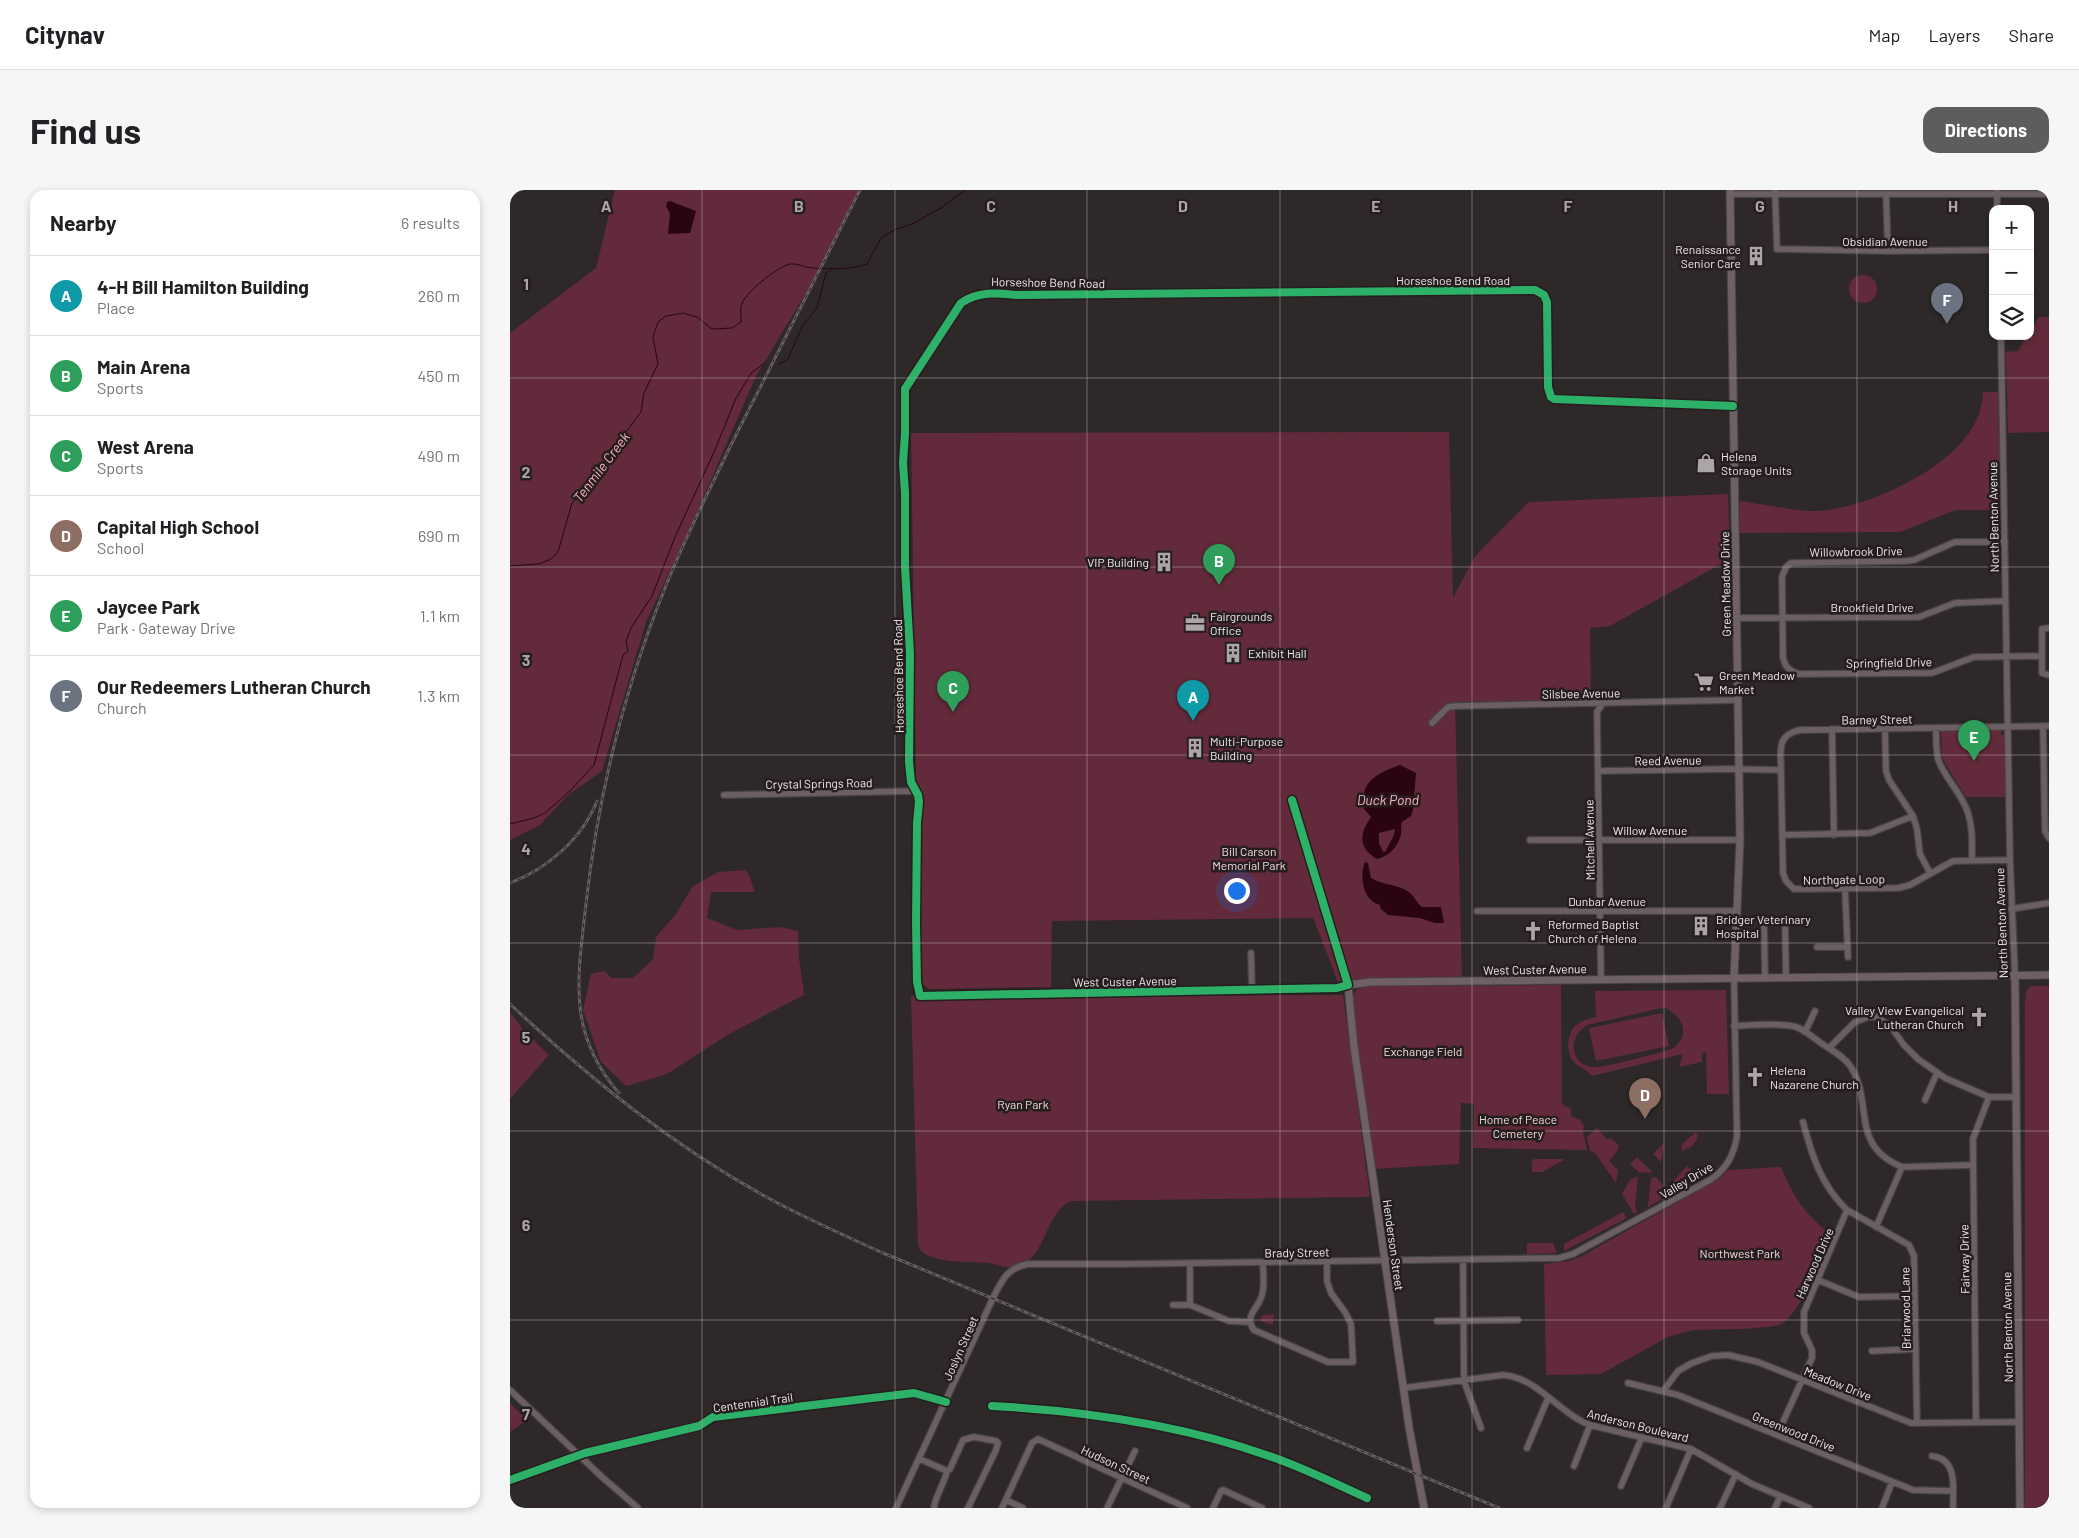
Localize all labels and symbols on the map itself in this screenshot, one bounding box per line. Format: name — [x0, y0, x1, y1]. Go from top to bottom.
text: A — [601, 196, 612, 215]
text: B — [794, 196, 804, 215]
text: C — [986, 196, 996, 215]
text: D — [1178, 196, 1188, 215]
text: E — [1371, 196, 1381, 215]
text: F — [1564, 196, 1573, 215]
text: G — [1755, 196, 1765, 215]
text: H — [1948, 196, 1958, 215]
street label: Obsidian Avenue — [1842, 234, 1928, 248]
place label: Renaissance Senior Care — [1675, 242, 1741, 270]
building icon: Renaissance Senior Care — [1745, 245, 1767, 267]
street label: Horseshoe Bend Road — [1396, 273, 1510, 287]
text: 1 — [523, 274, 529, 293]
street label: Horseshoe Bend Road — [991, 274, 1105, 290]
pin: F — [1931, 283, 1963, 324]
water label: Tenmile Creek — [569, 428, 633, 505]
place label: Helena Storage Units — [1721, 449, 1792, 477]
shop icon: Helena Storage Units — [1695, 452, 1717, 474]
text: 2 — [522, 462, 531, 481]
street label: North Benton Avenue — [1985, 462, 2001, 572]
street label: Green Meadow Drive — [1717, 531, 1733, 637]
street label: Willowbrook Drive — [1809, 543, 1903, 559]
pin: B — [1203, 544, 1235, 585]
building icon: VIP Building — [1153, 551, 1175, 573]
place label: VIP Building — [1087, 555, 1149, 569]
street label: Brookfield Drive — [1830, 600, 1914, 614]
place label: Fairgrounds Office — [1210, 609, 1272, 637]
office icon: Fairgrounds Office — [1184, 612, 1206, 634]
street label: Horseshoe Bend Road — [890, 619, 906, 733]
building icon: Exhibit Hall — [1222, 642, 1244, 664]
place label: Exhibit Hall — [1248, 646, 1306, 660]
text: 3 — [522, 650, 530, 669]
street label: Springfield Drive — [1846, 654, 1932, 670]
place label: Green Meadow Market — [1719, 668, 1795, 696]
pin: C — [937, 671, 969, 712]
supermarket icon: Green Meadow Market — [1693, 671, 1715, 693]
pin: A — [1177, 680, 1209, 721]
street label: Silsbee Avenue — [1542, 685, 1620, 701]
street label: Barney Street — [1841, 711, 1913, 727]
pin: E — [1958, 720, 1990, 761]
place label: Multi-Purpose Building — [1210, 734, 1283, 762]
building icon: Multi-Purpose Building — [1184, 737, 1206, 759]
street label: Reed Avenue — [1634, 752, 1702, 768]
street label: Crystal Springs Road — [765, 775, 873, 791]
water label: Duck Pond — [1357, 791, 1420, 808]
street label: Mitchell Avenue — [1581, 799, 1597, 881]
street label: Willow Avenue — [1613, 823, 1687, 837]
text: 4 — [521, 839, 531, 858]
park label: Bill Carson Memorial Park — [1212, 844, 1286, 872]
street label: North Benton Avenue — [1992, 868, 2010, 978]
street label: Northgate Loop — [1803, 871, 1885, 887]
your location — [1224, 878, 1250, 904]
street label: Dunbar Avenue — [1568, 894, 1646, 908]
place label: Bridger Veterinary Hospital — [1716, 912, 1811, 940]
building icon: Bridger Veterinary Hospital — [1690, 915, 1712, 937]
place label: Reformed Baptist Church of Helena — [1548, 917, 1639, 945]
church icon: Reformed Baptist Church of Helena — [1522, 920, 1544, 942]
street label: West Custer Avenue — [1483, 961, 1587, 977]
street label: West Custer Avenue — [1073, 973, 1177, 989]
place label: Valley View Evangelical Lutheran Church — [1845, 1003, 1964, 1031]
church icon: Valley View Evangelical Lutheran Church — [1968, 1006, 1990, 1028]
text: 5 — [522, 1027, 531, 1046]
park label: Exchange Field — [1384, 1044, 1462, 1058]
place label: Helena Nazarene Church — [1770, 1063, 1859, 1091]
church icon: Helena Nazarene Church — [1744, 1066, 1766, 1088]
pin: D — [1629, 1078, 1661, 1119]
park label: Ryan Park — [997, 1097, 1049, 1111]
park label: Home of Peace Cemetery — [1479, 1112, 1557, 1140]
street label: Valley Drive — [1657, 1159, 1715, 1201]
street label: Henderson Street — [1381, 1199, 1407, 1291]
text: 6 — [522, 1215, 531, 1234]
street label: Fairway Drive — [1956, 1224, 1972, 1294]
street label: Harwood Drive — [1792, 1225, 1836, 1301]
street label: Brady Street — [1264, 1244, 1330, 1260]
park label: Northwest Park — [1700, 1246, 1780, 1260]
street label: Briarwood Lane — [1897, 1267, 1913, 1349]
street label: North Benton Avenue — [1999, 1272, 2015, 1382]
street label: Joslyn Street — [940, 1314, 980, 1382]
street label: Meadow Drive — [1802, 1363, 1874, 1403]
street label: Centennial Trail — [712, 1389, 794, 1415]
text: 7 — [522, 1404, 530, 1423]
street label: Anderson Boulevard — [1586, 1406, 1690, 1444]
street label: Greenwood Drive — [1751, 1408, 1837, 1454]
street label: Hudson Street — [1079, 1442, 1153, 1486]

